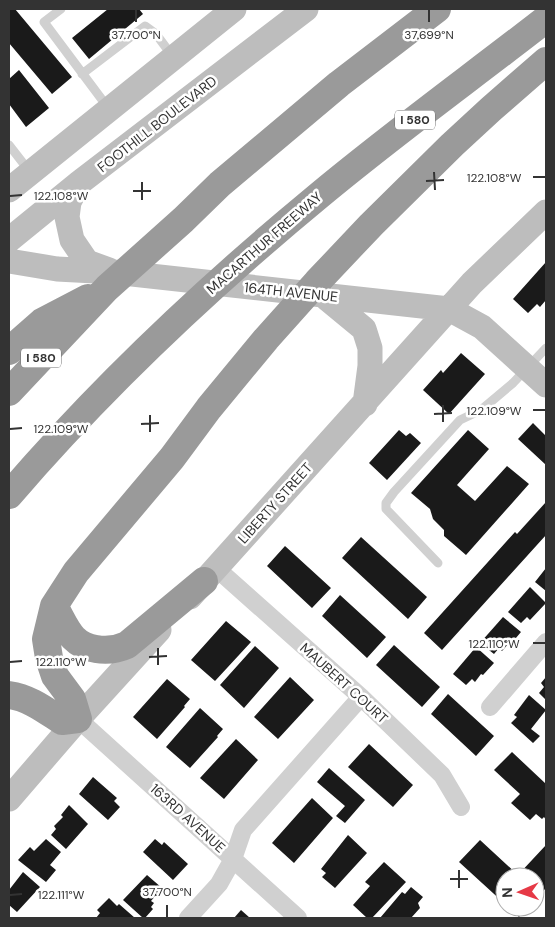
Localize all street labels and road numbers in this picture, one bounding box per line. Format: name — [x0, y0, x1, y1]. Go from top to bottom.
street label: FOOTHILL BOULEVARD — [94, 72, 220, 176]
road number: I 580 — [395, 110, 435, 130]
street label: MACARTHUR FREEWAY — [203, 188, 325, 298]
street label: 164TH AVENUE — [243, 278, 339, 306]
road number: I 580 — [21, 348, 61, 368]
street label: LIBERTY STREET — [234, 459, 316, 547]
street label: MAUBERT COURT — [296, 639, 392, 727]
street label: 163RD AVENUE — [147, 780, 229, 857]

